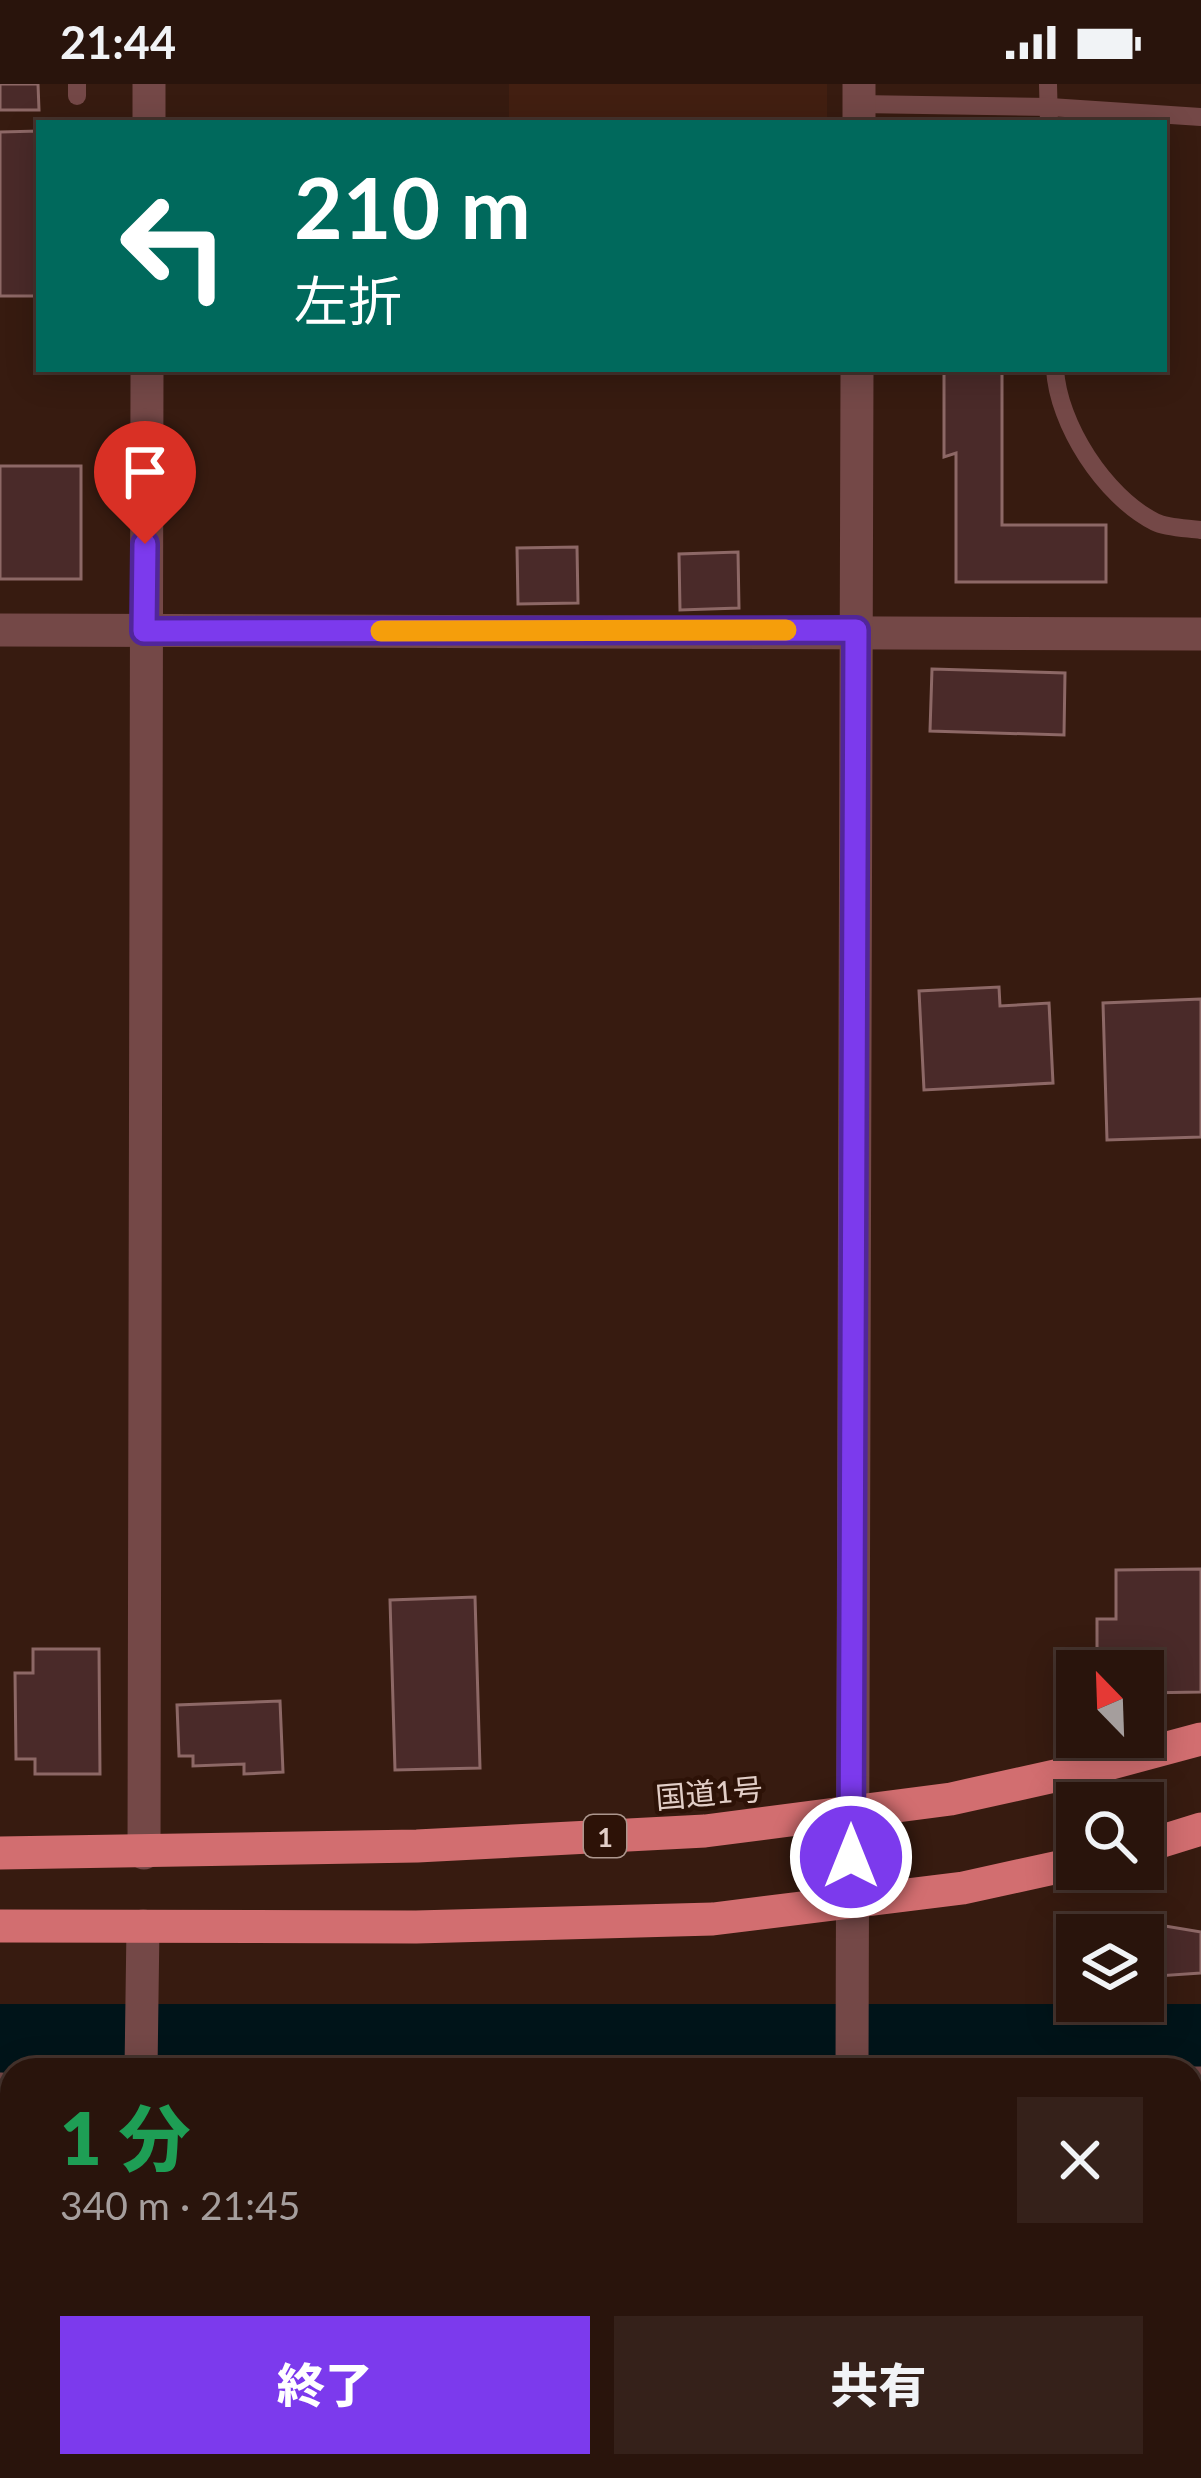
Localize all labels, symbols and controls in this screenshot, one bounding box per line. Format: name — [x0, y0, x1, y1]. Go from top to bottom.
text: 21:44 — [60, 15, 176, 69]
text: 210 m — [294, 156, 531, 257]
icon: left — [96, 168, 252, 324]
text: 左折 — [294, 268, 402, 333]
pin — [94, 421, 196, 544]
icon: arrive — [112, 439, 178, 505]
north arrow — [1056, 1650, 1164, 1758]
map controls — [1056, 1650, 1164, 2022]
street label: 国道1号 — [654, 1769, 764, 1815]
button: search — [1056, 1782, 1164, 1890]
position arrow — [788, 1794, 914, 1920]
road number: 1 — [584, 1815, 626, 1857]
button: layers — [1056, 1914, 1164, 2022]
text: 1 分 — [60, 2094, 190, 2180]
button: close — [1017, 2097, 1143, 2223]
text: 340 m · 21:45 — [60, 2182, 300, 2228]
button: 終了 — [60, 2316, 590, 2454]
button: 共有 — [614, 2316, 1143, 2454]

